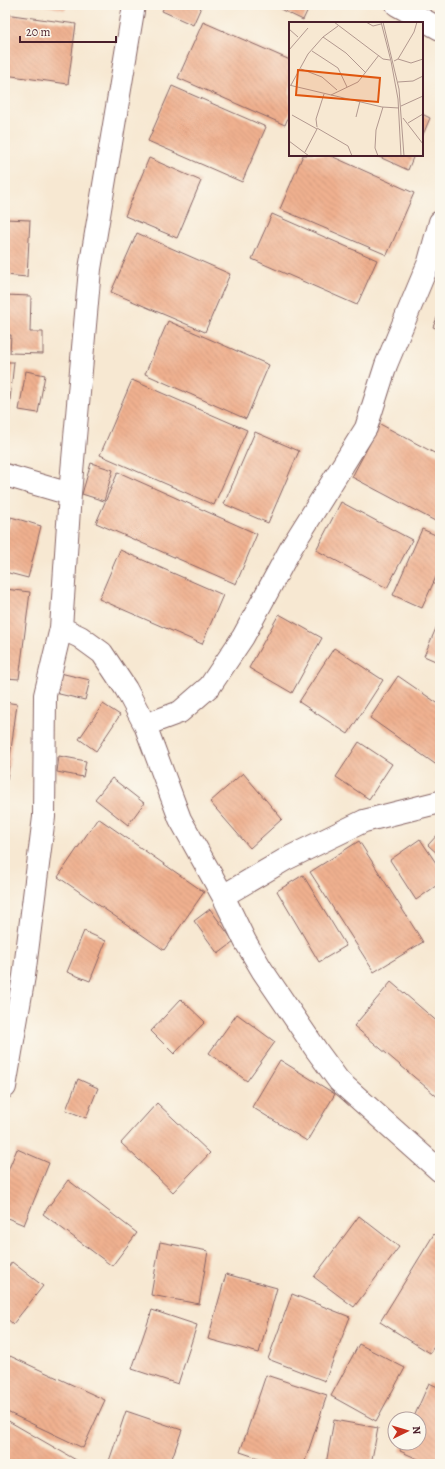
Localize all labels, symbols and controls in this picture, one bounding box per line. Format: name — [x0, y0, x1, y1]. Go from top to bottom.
scale bar — [20, 18, 116, 44]
inset map — [289, 22, 423, 156]
text: 20 m — [26, 24, 50, 40]
north arrow — [387, 1411, 427, 1451]
text: N — [409, 1426, 424, 1435]

